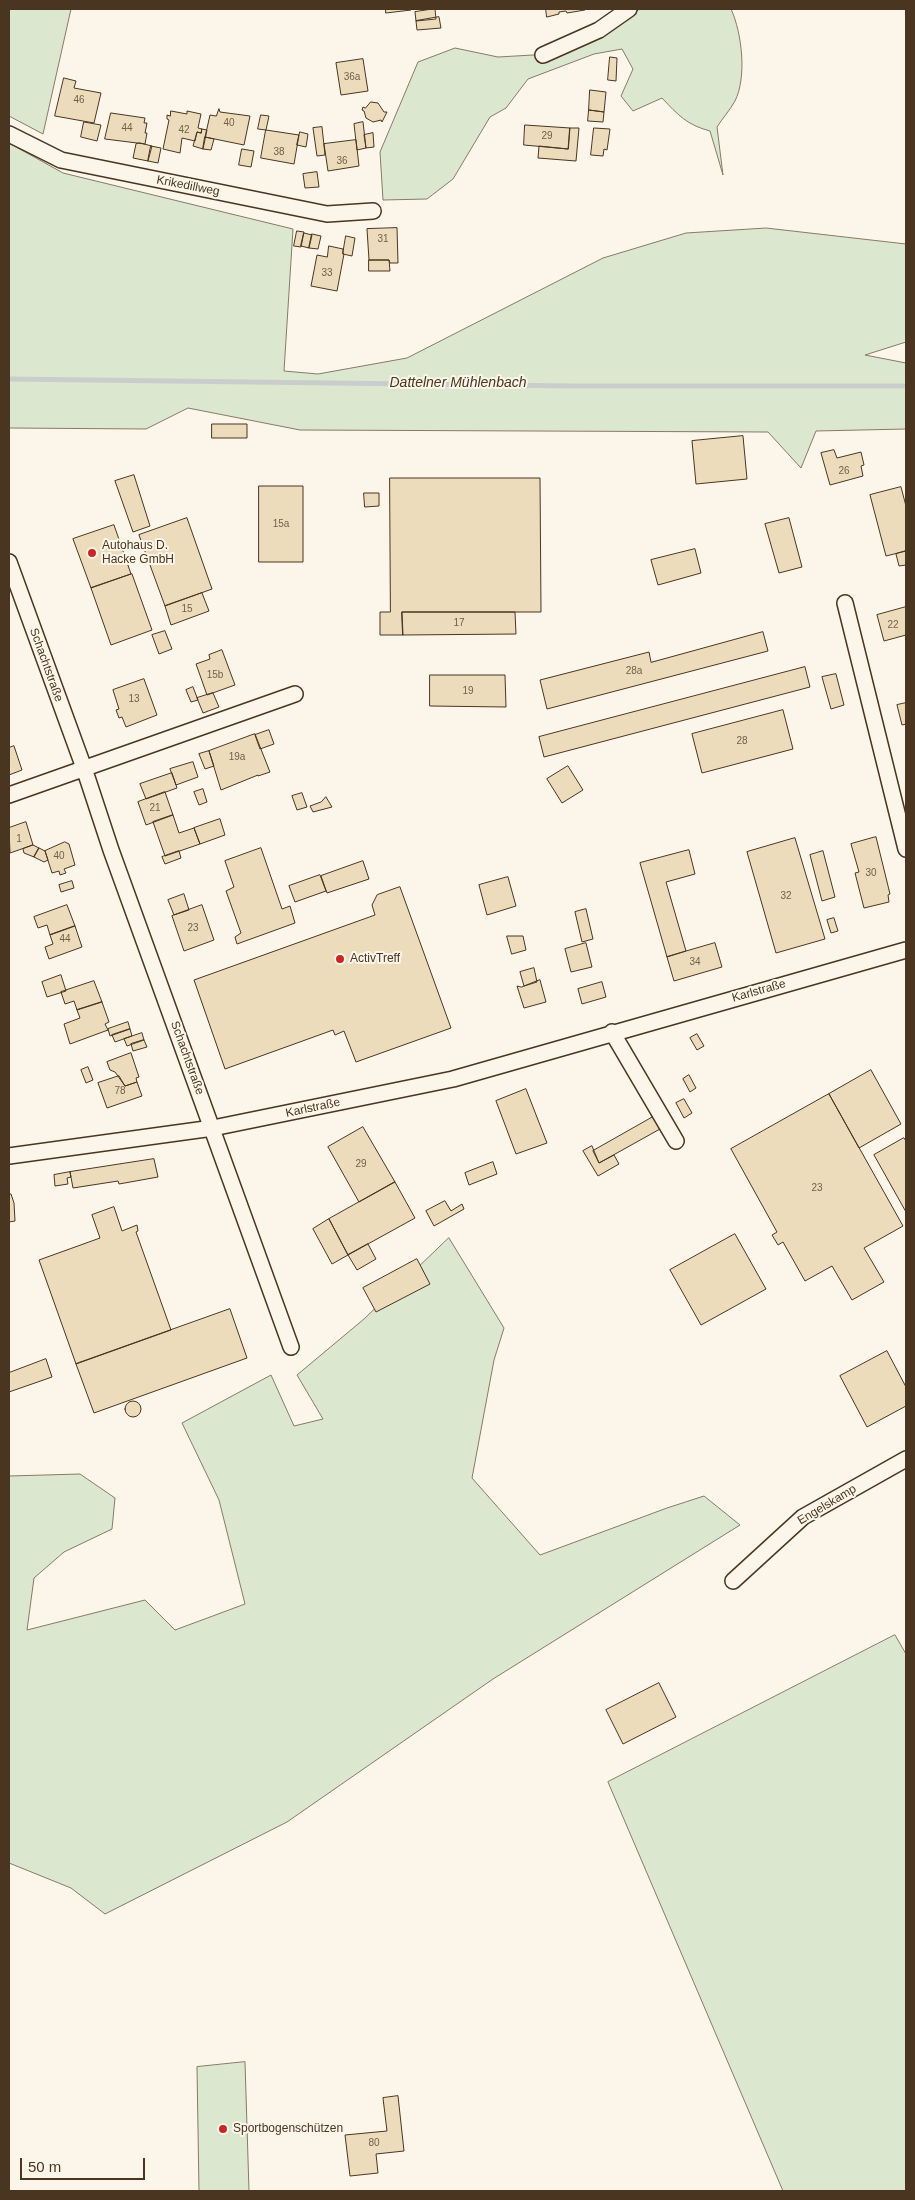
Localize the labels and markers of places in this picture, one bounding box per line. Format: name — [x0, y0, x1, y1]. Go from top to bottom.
place label: Autohaus D. Hacke GmbH — [102, 539, 174, 567]
marker: Autohaus D. Hacke GmbH — [86, 547, 98, 559]
place label: ActivTreff — [350, 952, 400, 966]
marker: ActivTreff — [334, 953, 346, 965]
place label: Sportbogenschützen — [233, 2122, 343, 2136]
marker: Sportbogenschützen — [217, 2123, 229, 2135]

